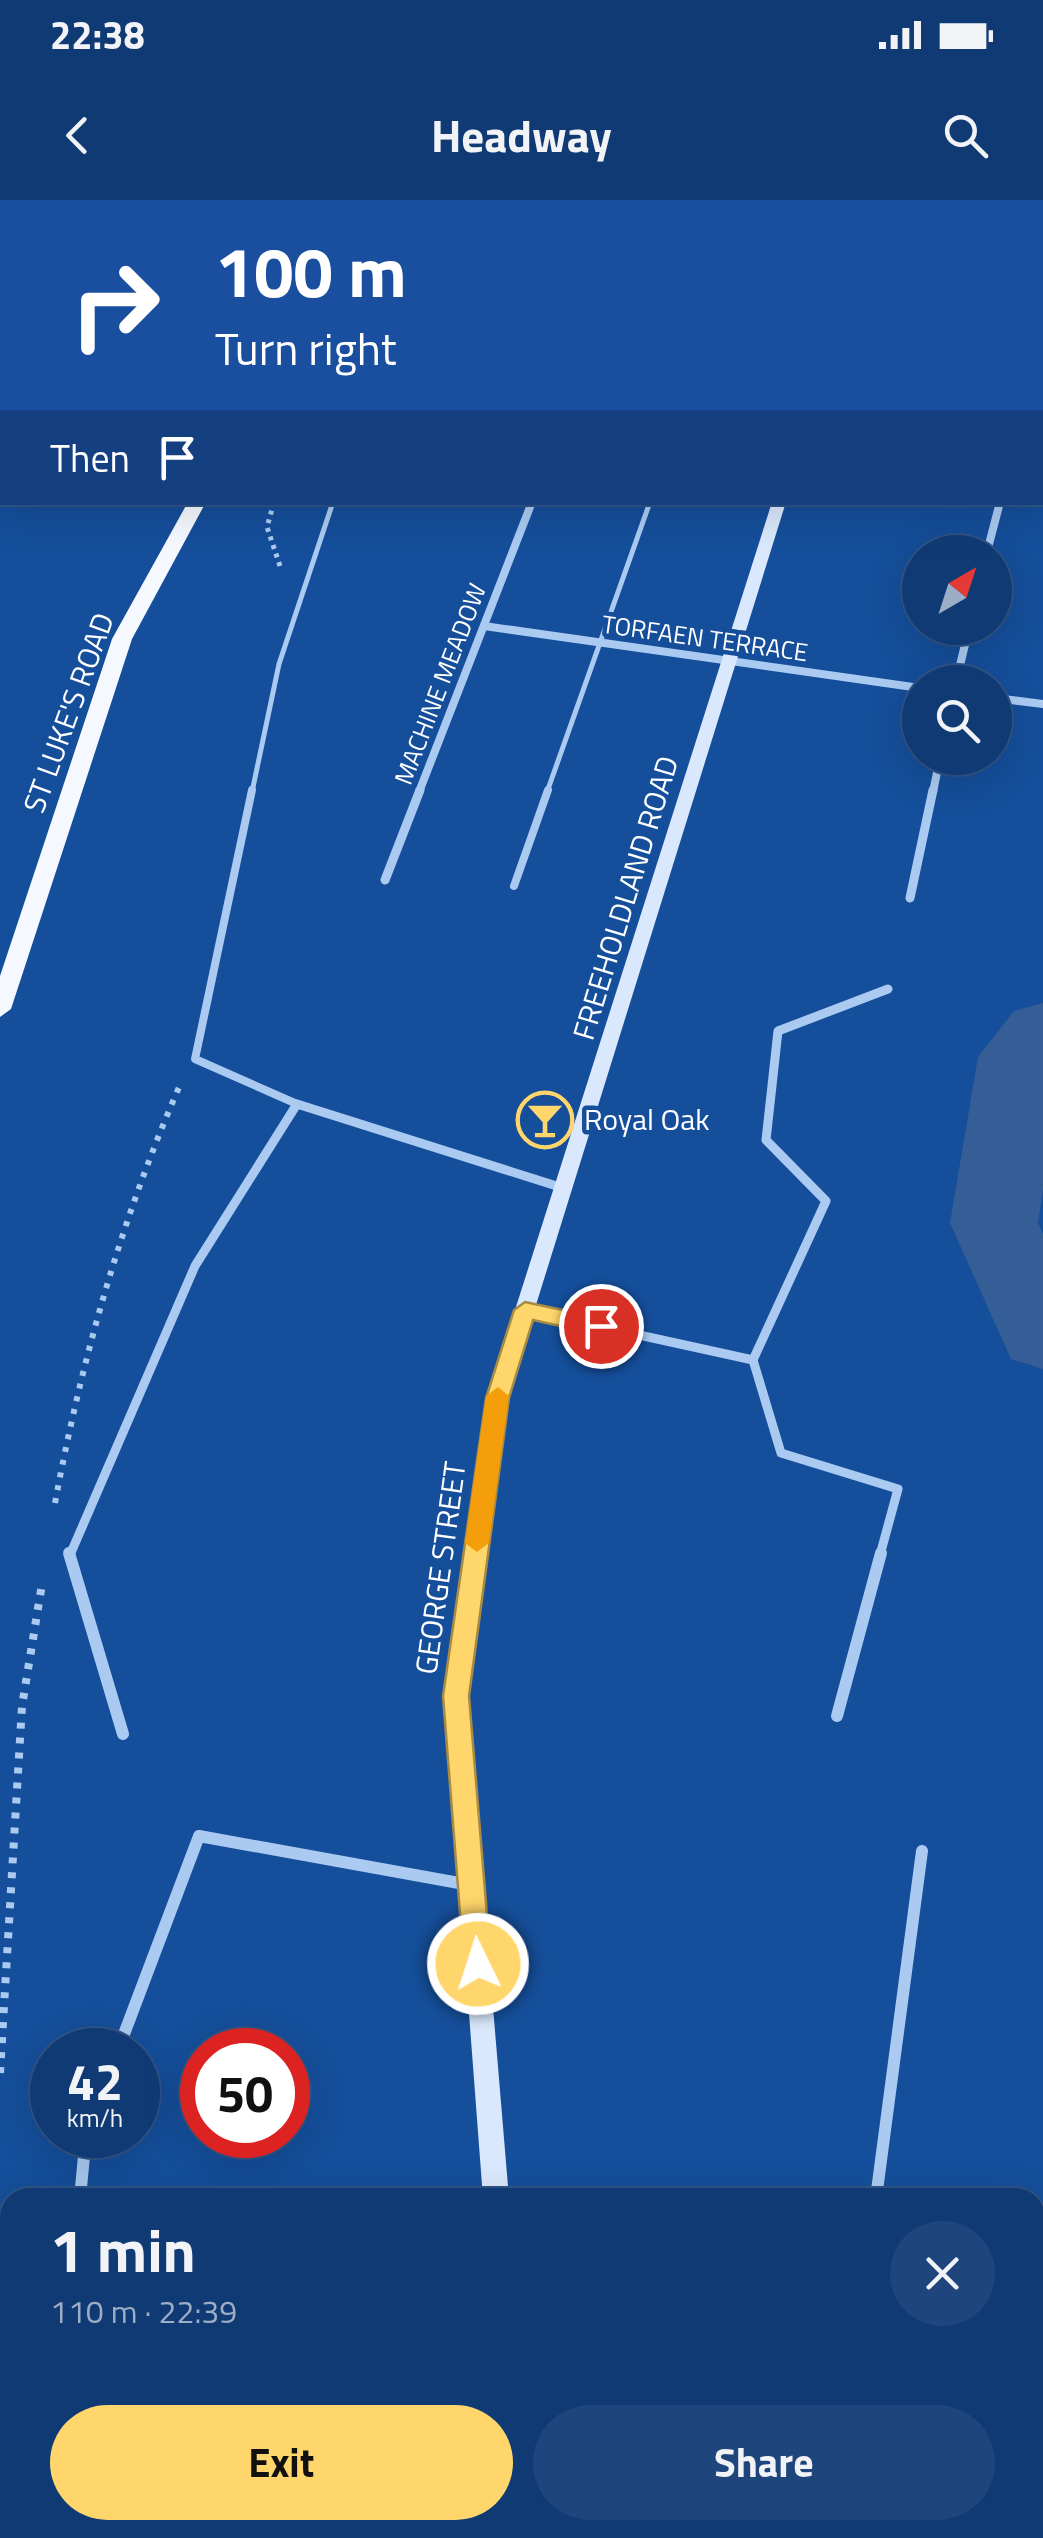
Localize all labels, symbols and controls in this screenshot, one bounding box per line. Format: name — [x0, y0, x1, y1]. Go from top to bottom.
text: 22:38 — [50, 6, 145, 64]
text: Headway — [431, 101, 612, 169]
icon: back — [50, 108, 105, 163]
icon: search — [938, 108, 993, 163]
text: 100 m — [215, 218, 407, 324]
icon: right — [50, 240, 180, 370]
text: Turn right — [215, 314, 397, 382]
text: Then — [50, 429, 130, 487]
icon: arrive — [150, 430, 205, 485]
north arrow — [902, 535, 1012, 645]
map controls — [902, 535, 1012, 775]
street label: MACHINE MEADOW — [384, 578, 496, 790]
street label: TORFAEN TERRACE — [600, 605, 810, 671]
street label: ST LUKE'S ROAD — [11, 606, 126, 819]
button: search — [902, 665, 1012, 775]
street label: FREEHOLDLAND ROAD — [560, 750, 690, 1045]
bar icon: Royal Oak — [515, 1090, 575, 1150]
place label: Royal Oak — [584, 1096, 710, 1142]
pin — [559, 1284, 644, 1369]
icon: arrive — [574, 1299, 629, 1354]
street label: GEORGE STREET — [402, 1458, 478, 1677]
position arrow — [426, 1912, 530, 2016]
speed limit sign: 50 — [180, 2028, 310, 2158]
text: 42 — [67, 2043, 123, 2119]
text: km/h — [67, 2099, 123, 2137]
text: 1 min — [50, 2204, 196, 2295]
button: close — [890, 2221, 995, 2326]
text: 110 m · 22:39 — [50, 2287, 237, 2335]
button: Exit — [50, 2405, 513, 2520]
button: Share — [533, 2405, 995, 2520]

